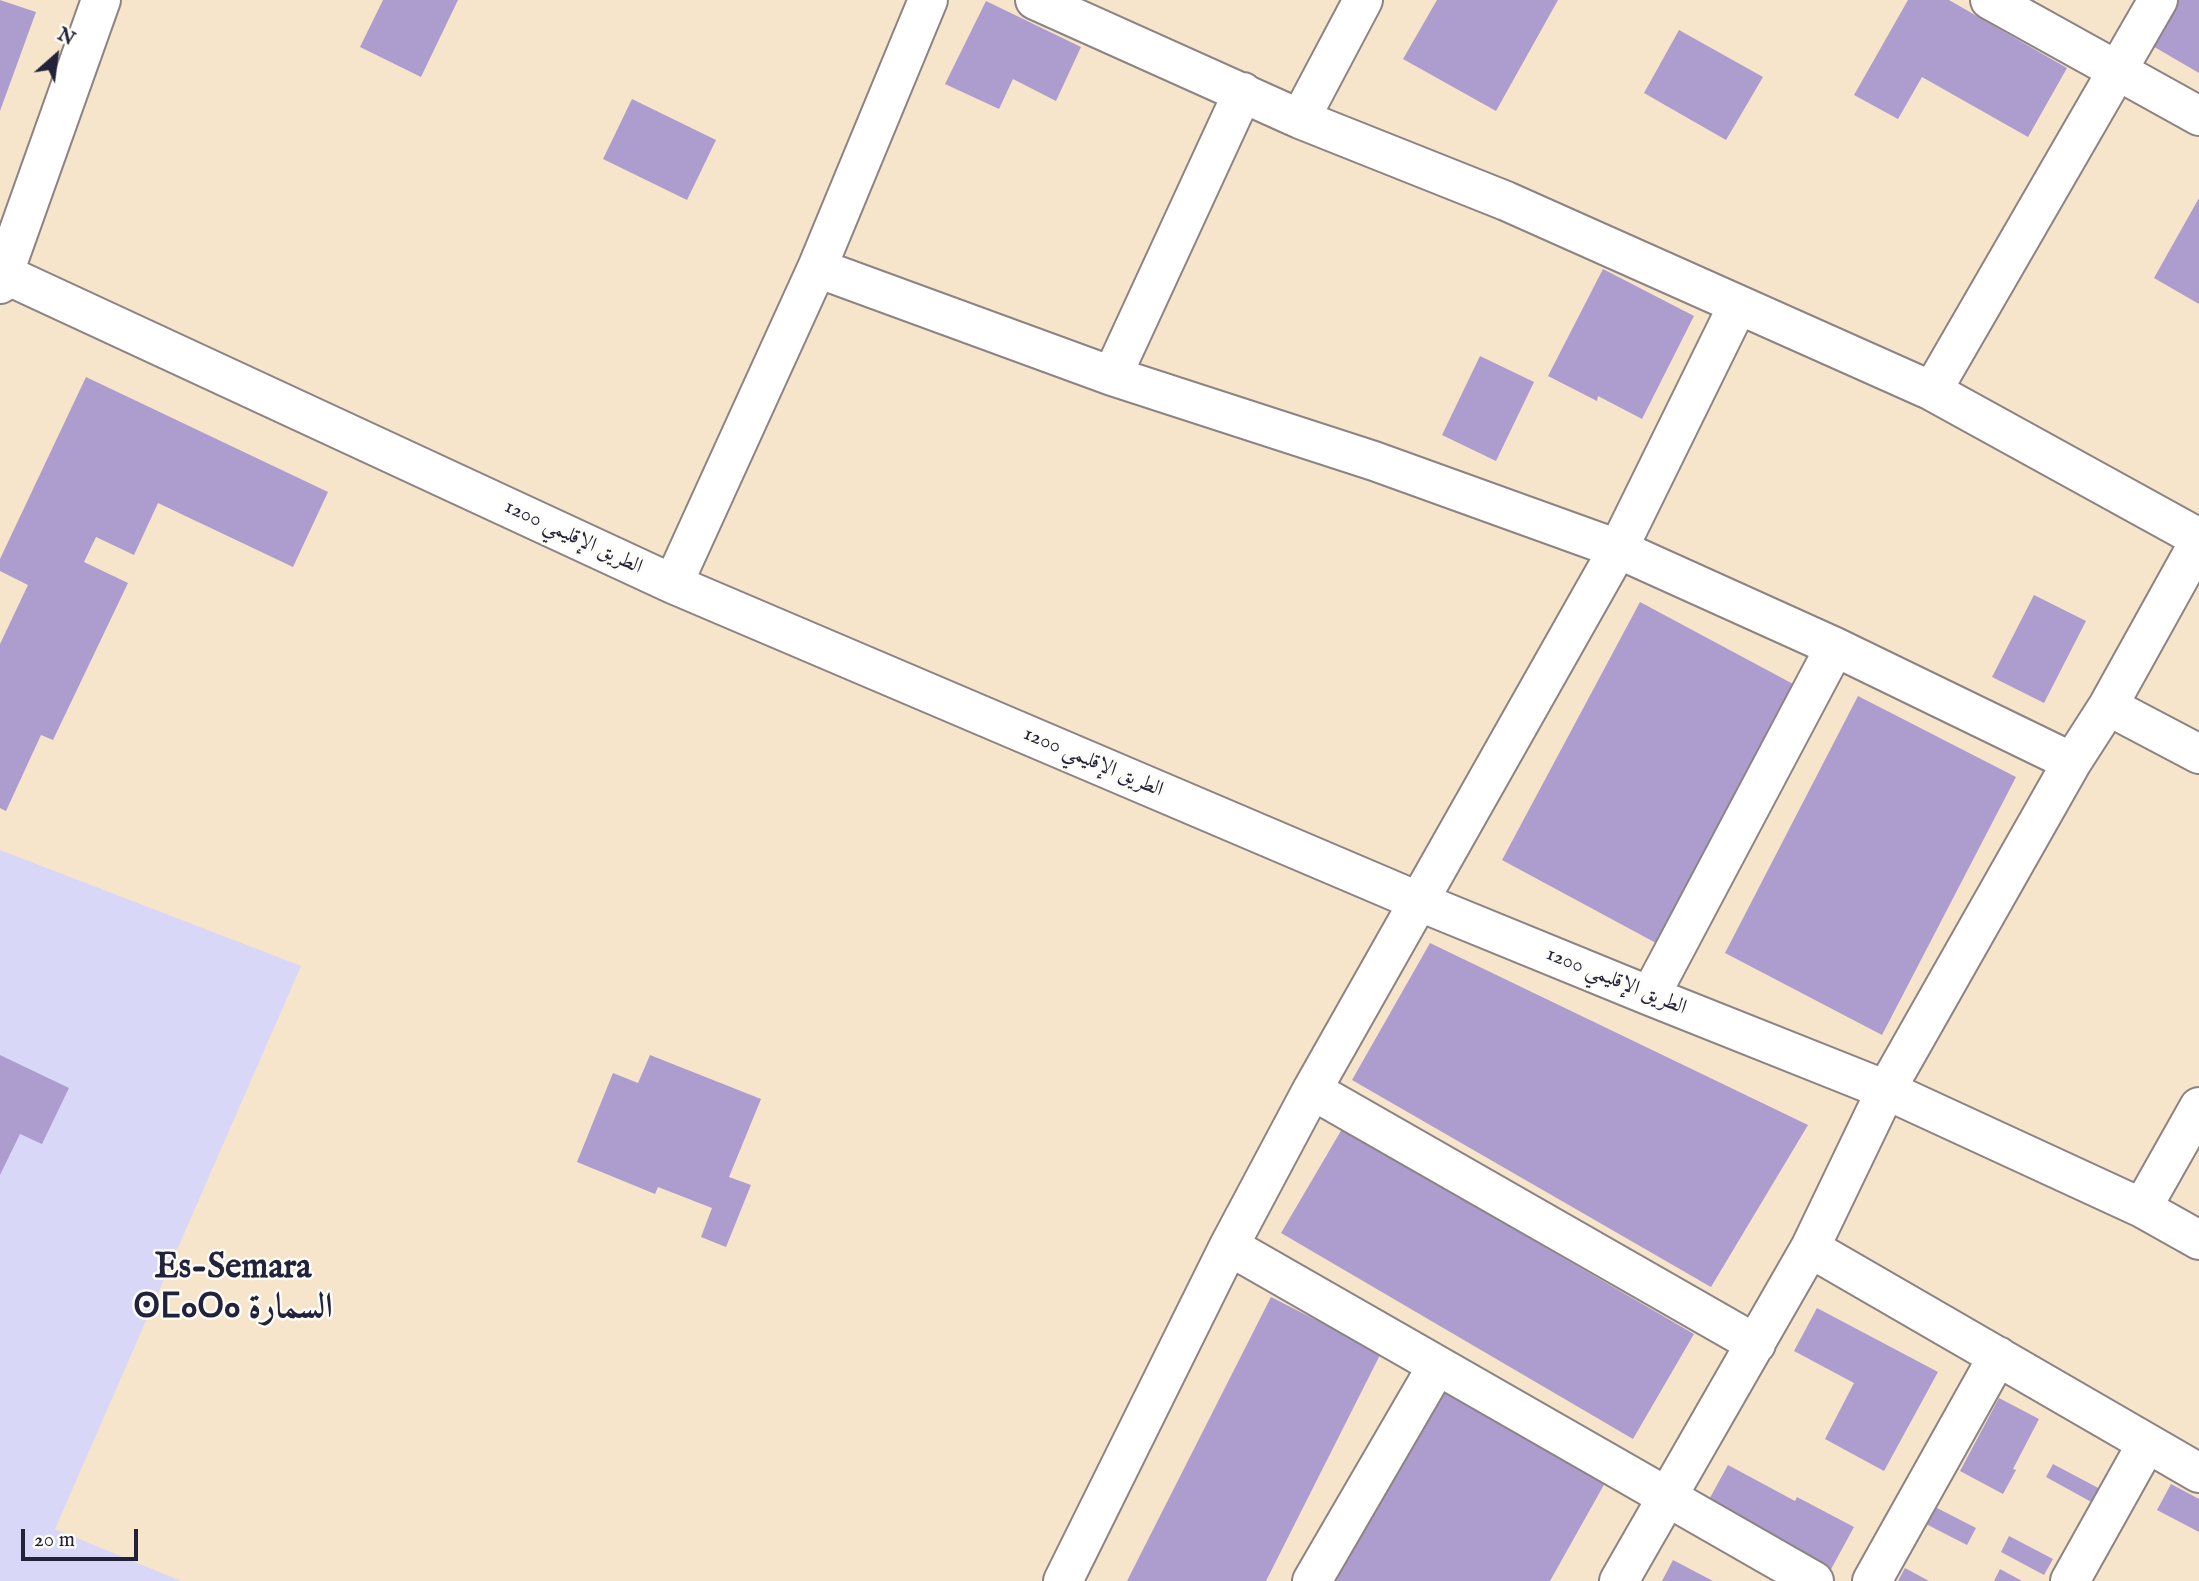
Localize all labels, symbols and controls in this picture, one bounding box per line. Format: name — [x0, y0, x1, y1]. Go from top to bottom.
north arrow — [21, 21, 91, 91]
text: N — [53, 23, 79, 52]
street label: الطريق الإقليمي 1200 — [500, 495, 646, 581]
street label: الطريق الإقليمي 1200 — [1019, 722, 1167, 804]
street label: الطريق الإقليمي 1200 — [1542, 942, 1690, 1022]
district label: Es-Semara ⵙⵎⴰⵔⴰ السمارة — [133, 1249, 333, 1331]
scale bar — [24, 1514, 142, 1558]
text: 20 m — [34, 1527, 75, 1554]

